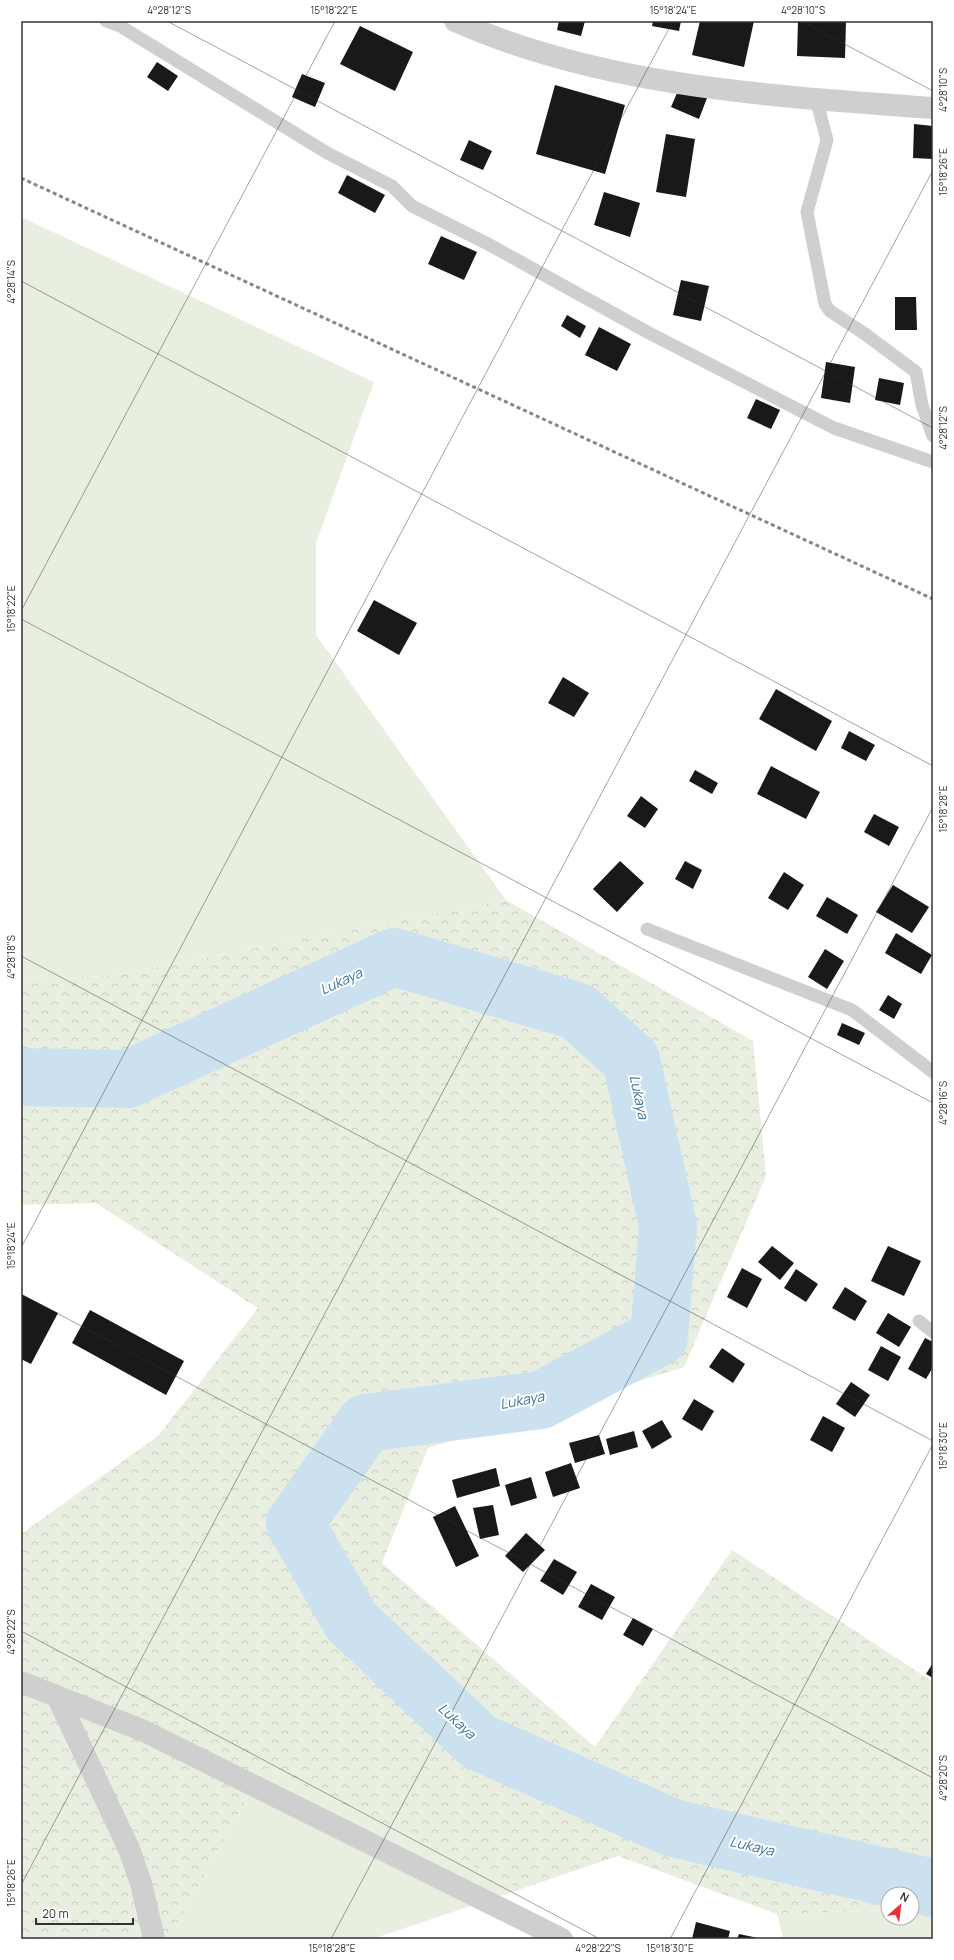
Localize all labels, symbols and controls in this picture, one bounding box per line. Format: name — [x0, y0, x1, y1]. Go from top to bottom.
text: 4°28'12"S — [147, 3, 191, 17]
text: 15°18'22"E — [310, 3, 358, 17]
text: 15°18'24"E — [650, 3, 697, 17]
text: 4°28'10"S — [781, 3, 825, 17]
text: 4°28'10"S — [936, 68, 950, 112]
text: 15°18'26"E — [936, 148, 950, 196]
text: 4°28'14"S — [4, 260, 18, 304]
text: 4°28'12"S — [936, 406, 950, 450]
text: 15°18'22"E — [4, 585, 18, 633]
text: 15°18'28"E — [936, 785, 950, 833]
text: 4°28'18"S — [4, 935, 18, 979]
water label: Lukaya — [317, 962, 366, 999]
water label: Lukaya — [626, 1073, 654, 1122]
text: 4°28'16"S — [936, 1081, 950, 1125]
text: 15°18'24"E — [4, 1222, 18, 1269]
water label: Lukaya — [498, 1386, 547, 1413]
text: 15°18'30"E — [936, 1422, 950, 1470]
text: 4°28'22"S — [4, 1609, 18, 1655]
water label: Lukaya — [435, 1698, 481, 1744]
text: 4°28'20"S — [936, 1755, 950, 1801]
water label: Lukaya — [728, 1831, 777, 1860]
text: 15°18'26"E — [4, 1859, 18, 1907]
north arrow — [880, 1886, 920, 1926]
text: N — [898, 1888, 912, 1905]
scale bar — [36, 1900, 133, 1926]
text: 20 m — [42, 1905, 69, 1922]
text: 15°18'28"E — [308, 1941, 356, 1955]
text: 4°28'22"S — [575, 1941, 621, 1955]
text: 15°18'30"E — [646, 1941, 694, 1955]

